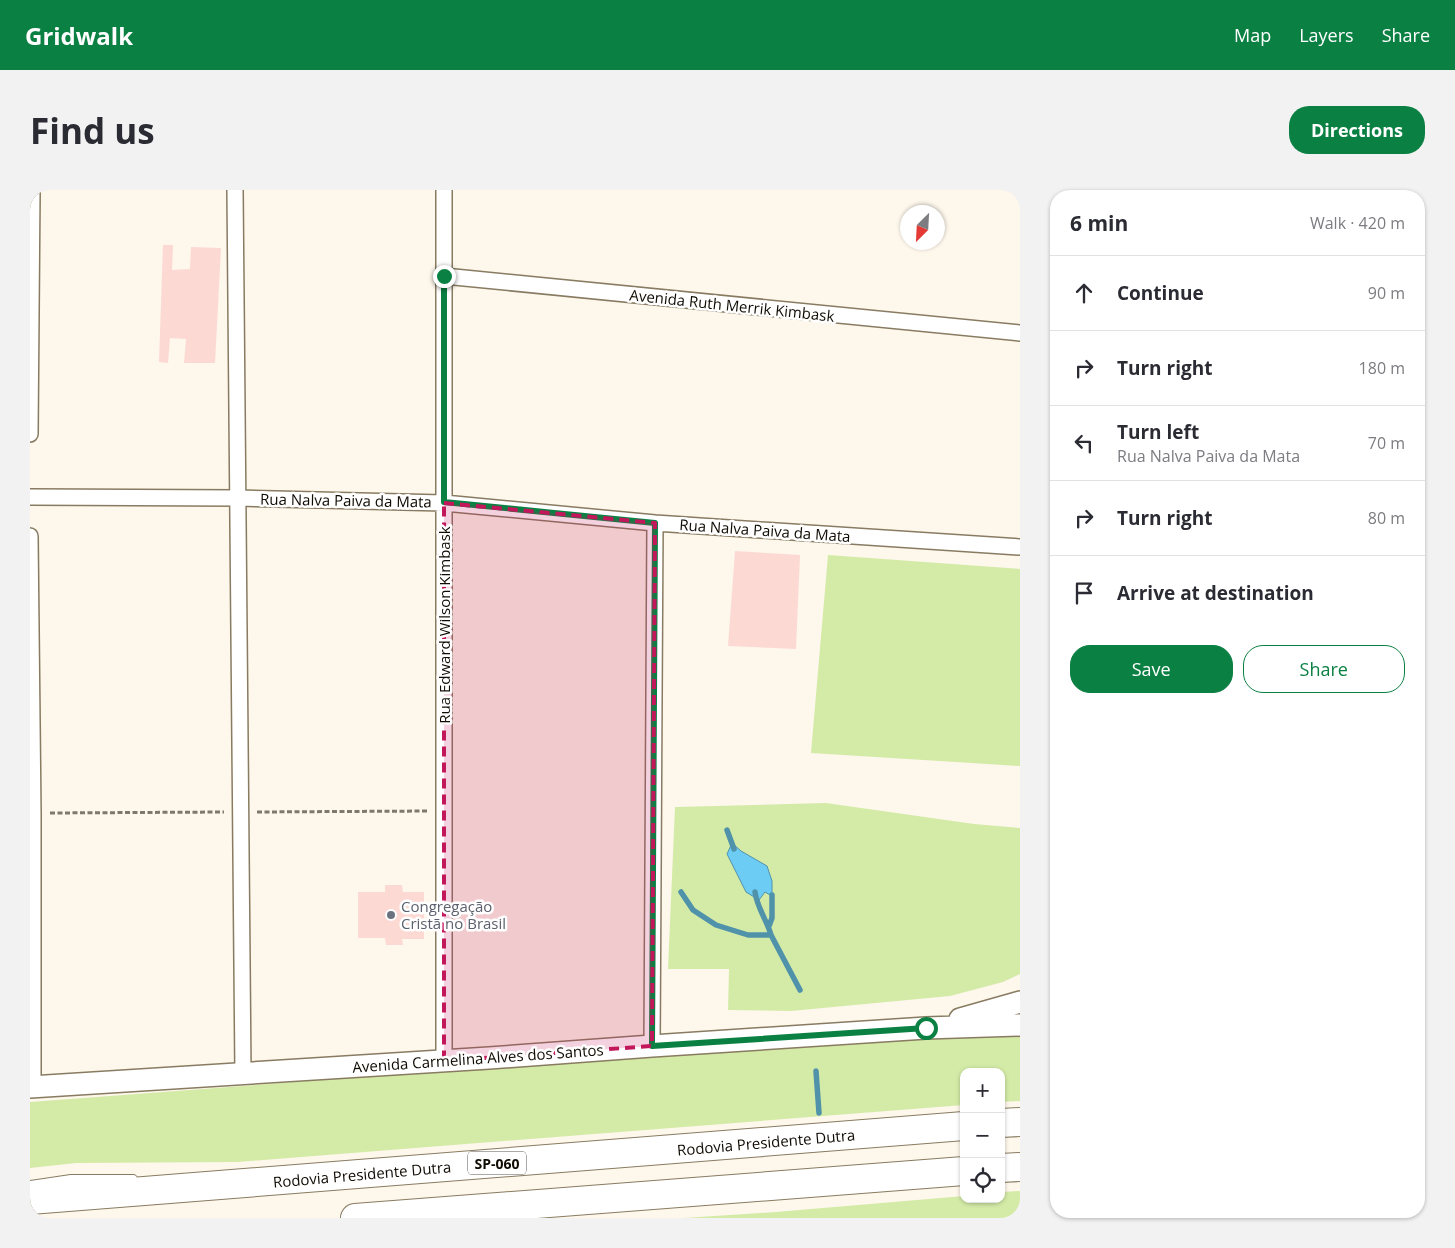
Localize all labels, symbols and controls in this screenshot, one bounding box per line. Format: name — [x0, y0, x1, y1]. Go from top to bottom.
text: Gridwalk — [25, 19, 133, 52]
text: Map — [1234, 23, 1271, 47]
text: Layers — [1299, 23, 1354, 47]
text: Share — [1382, 23, 1430, 47]
button: Directions — [1289, 106, 1425, 154]
text: Find us — [30, 107, 155, 154]
north arrow — [900, 205, 945, 250]
text: 6 min — [1070, 209, 1128, 237]
text: Walk · 420 m — [1310, 212, 1405, 234]
route end — [433, 265, 456, 288]
icon: ahead — [1070, 279, 1098, 307]
text: Continue — [1117, 280, 1204, 306]
text: 90 m — [1368, 282, 1405, 304]
street label: Avenida Ruth Merrik Kimbask — [629, 284, 836, 326]
icon: right — [1070, 354, 1098, 382]
text: Turn right — [1117, 355, 1212, 381]
text: 180 m — [1359, 357, 1405, 379]
text: Turn left — [1117, 419, 1199, 445]
icon: left — [1070, 429, 1098, 457]
text: 70 m — [1368, 432, 1405, 454]
text: Rua Nalva Paiva da Mata — [1117, 445, 1300, 467]
street label: Rua Nalva Paiva da Mata — [260, 489, 432, 511]
icon: right — [1070, 504, 1098, 532]
text: Turn right — [1117, 505, 1212, 531]
text: 80 m — [1368, 507, 1405, 529]
street label: Rua Nalva Paiva da Mata — [679, 514, 851, 546]
street label: Rua Edward Wilson Kimbask — [434, 526, 454, 724]
icon: arrive — [1070, 579, 1098, 607]
text: Arrive at destination — [1117, 580, 1314, 606]
button: Save — [1070, 645, 1233, 693]
button: Share — [1243, 645, 1405, 693]
place label: Congregação Cristã no Brasil — [401, 896, 506, 933]
marker: Congregação Cristã no Brasil — [385, 909, 397, 921]
route start — [915, 1017, 938, 1040]
street label: Avenida Carmelina Alves dos Santos — [352, 1039, 604, 1077]
map controls — [960, 1068, 1005, 1203]
button: + — [960, 1068, 1005, 1113]
button: − — [960, 1113, 1005, 1158]
street label: Rodovia Presidente Dutra — [676, 1124, 856, 1160]
road number: SP-060 — [468, 1151, 526, 1174]
street label: Rodovia Presidente Dutra — [272, 1156, 452, 1192]
button: locate — [960, 1158, 1005, 1203]

